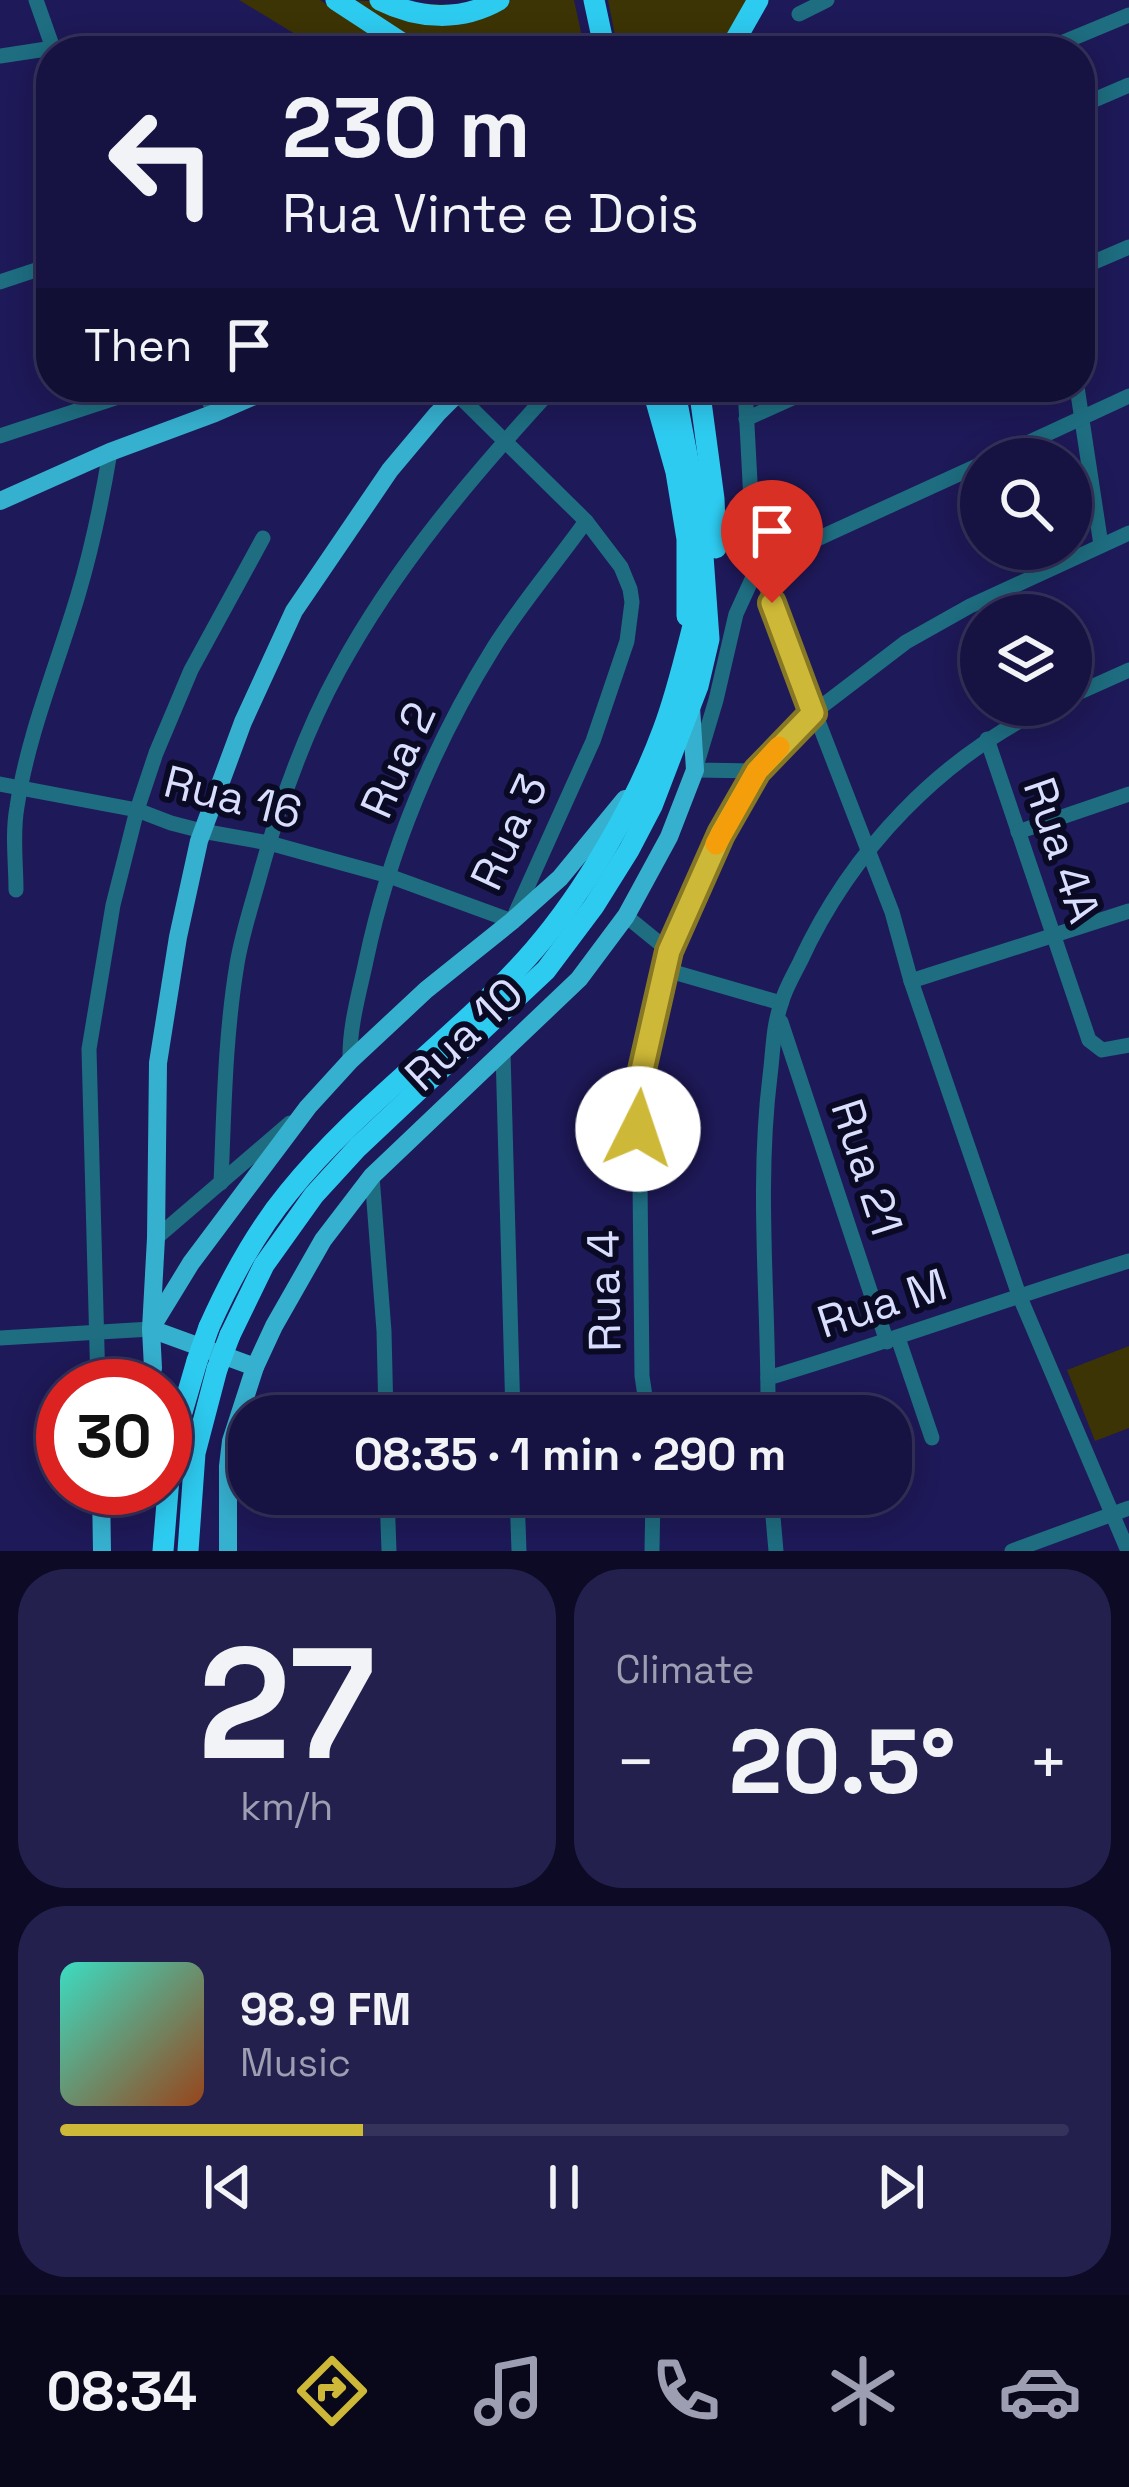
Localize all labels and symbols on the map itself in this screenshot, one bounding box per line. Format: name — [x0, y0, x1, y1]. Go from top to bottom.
pin — [721, 480, 823, 603]
street label: Rua 2 — [347, 693, 449, 827]
street label: Rua 16 — [158, 752, 308, 842]
street label: Rua 3 — [458, 765, 560, 899]
street label: Rua 4A — [1011, 770, 1113, 930]
street label: Rua 10 — [393, 965, 535, 1103]
position arrow — [575, 1066, 701, 1192]
street label: Rua 21 — [818, 1092, 916, 1242]
street label: Rua 4 — [574, 1230, 634, 1352]
street label: Rua M — [810, 1255, 954, 1351]
speed limit sign: 30 — [36, 1359, 192, 1515]

